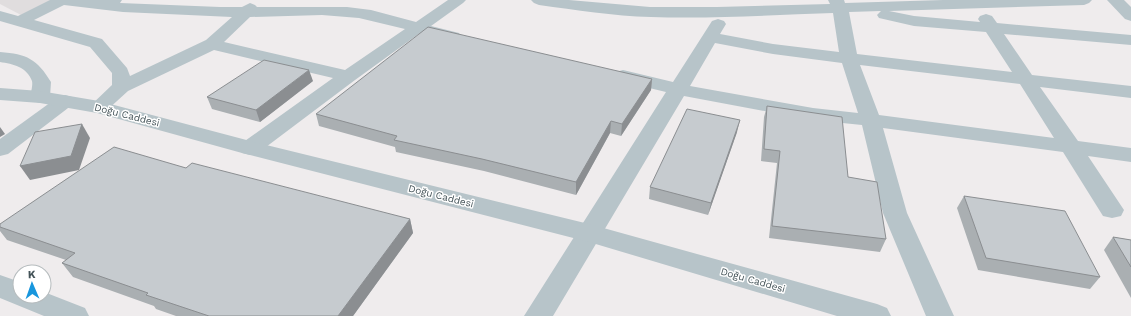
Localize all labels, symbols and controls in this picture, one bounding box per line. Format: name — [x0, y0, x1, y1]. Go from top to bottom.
street label: Doğu Caddesi — [93, 102, 161, 128]
street label: Doğu Caddesi — [407, 183, 475, 209]
north arrow — [12, 264, 52, 304]
street label: Doğu Caddesi — [719, 265, 787, 295]
text: K — [28, 268, 36, 281]

